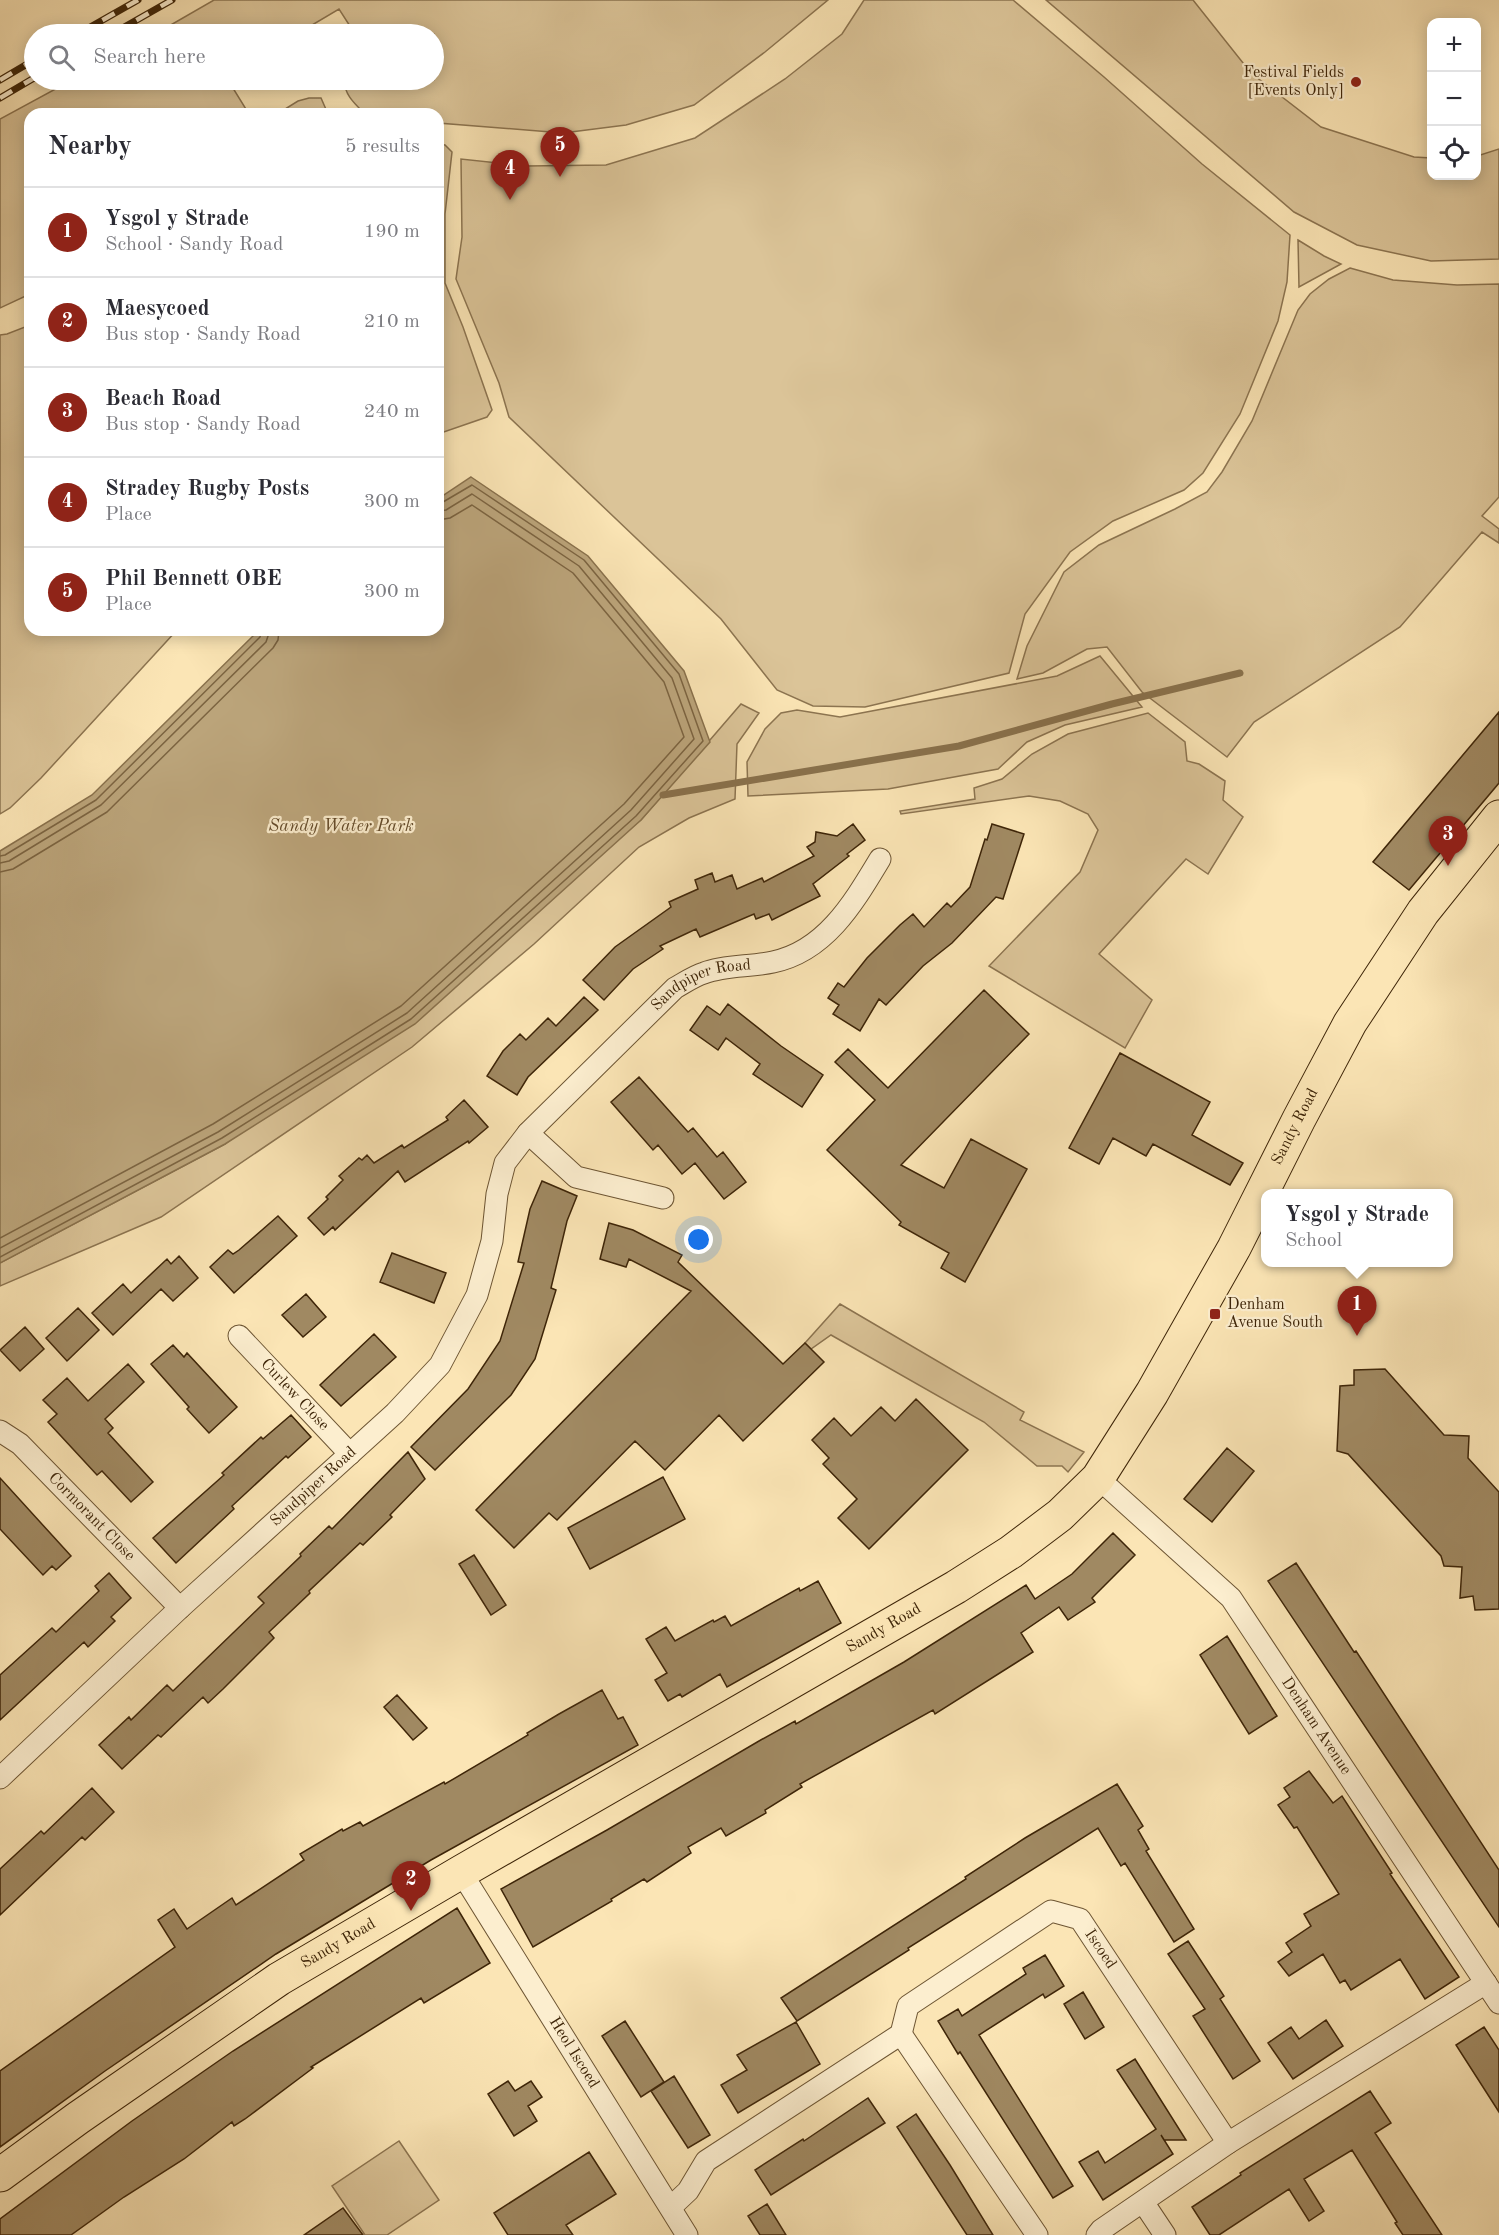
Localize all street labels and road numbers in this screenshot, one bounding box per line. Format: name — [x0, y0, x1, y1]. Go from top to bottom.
street label: Sandpiper Road — [648, 957, 752, 1014]
street label: Sandy Road — [1269, 1086, 1322, 1168]
street label: Curlew Close — [257, 1356, 332, 1434]
street label: Sandpiper Road — [268, 1444, 360, 1530]
street label: Cormorant Close — [45, 1470, 138, 1564]
street label: Sandy Road — [844, 1601, 924, 1656]
street label: Denham Avenue — [1278, 1675, 1354, 1778]
street label: Sandy Road — [298, 1916, 379, 1972]
street label: Iscoed — [1081, 1927, 1119, 1972]
street label: Heol Iscoed — [545, 2014, 602, 2091]

